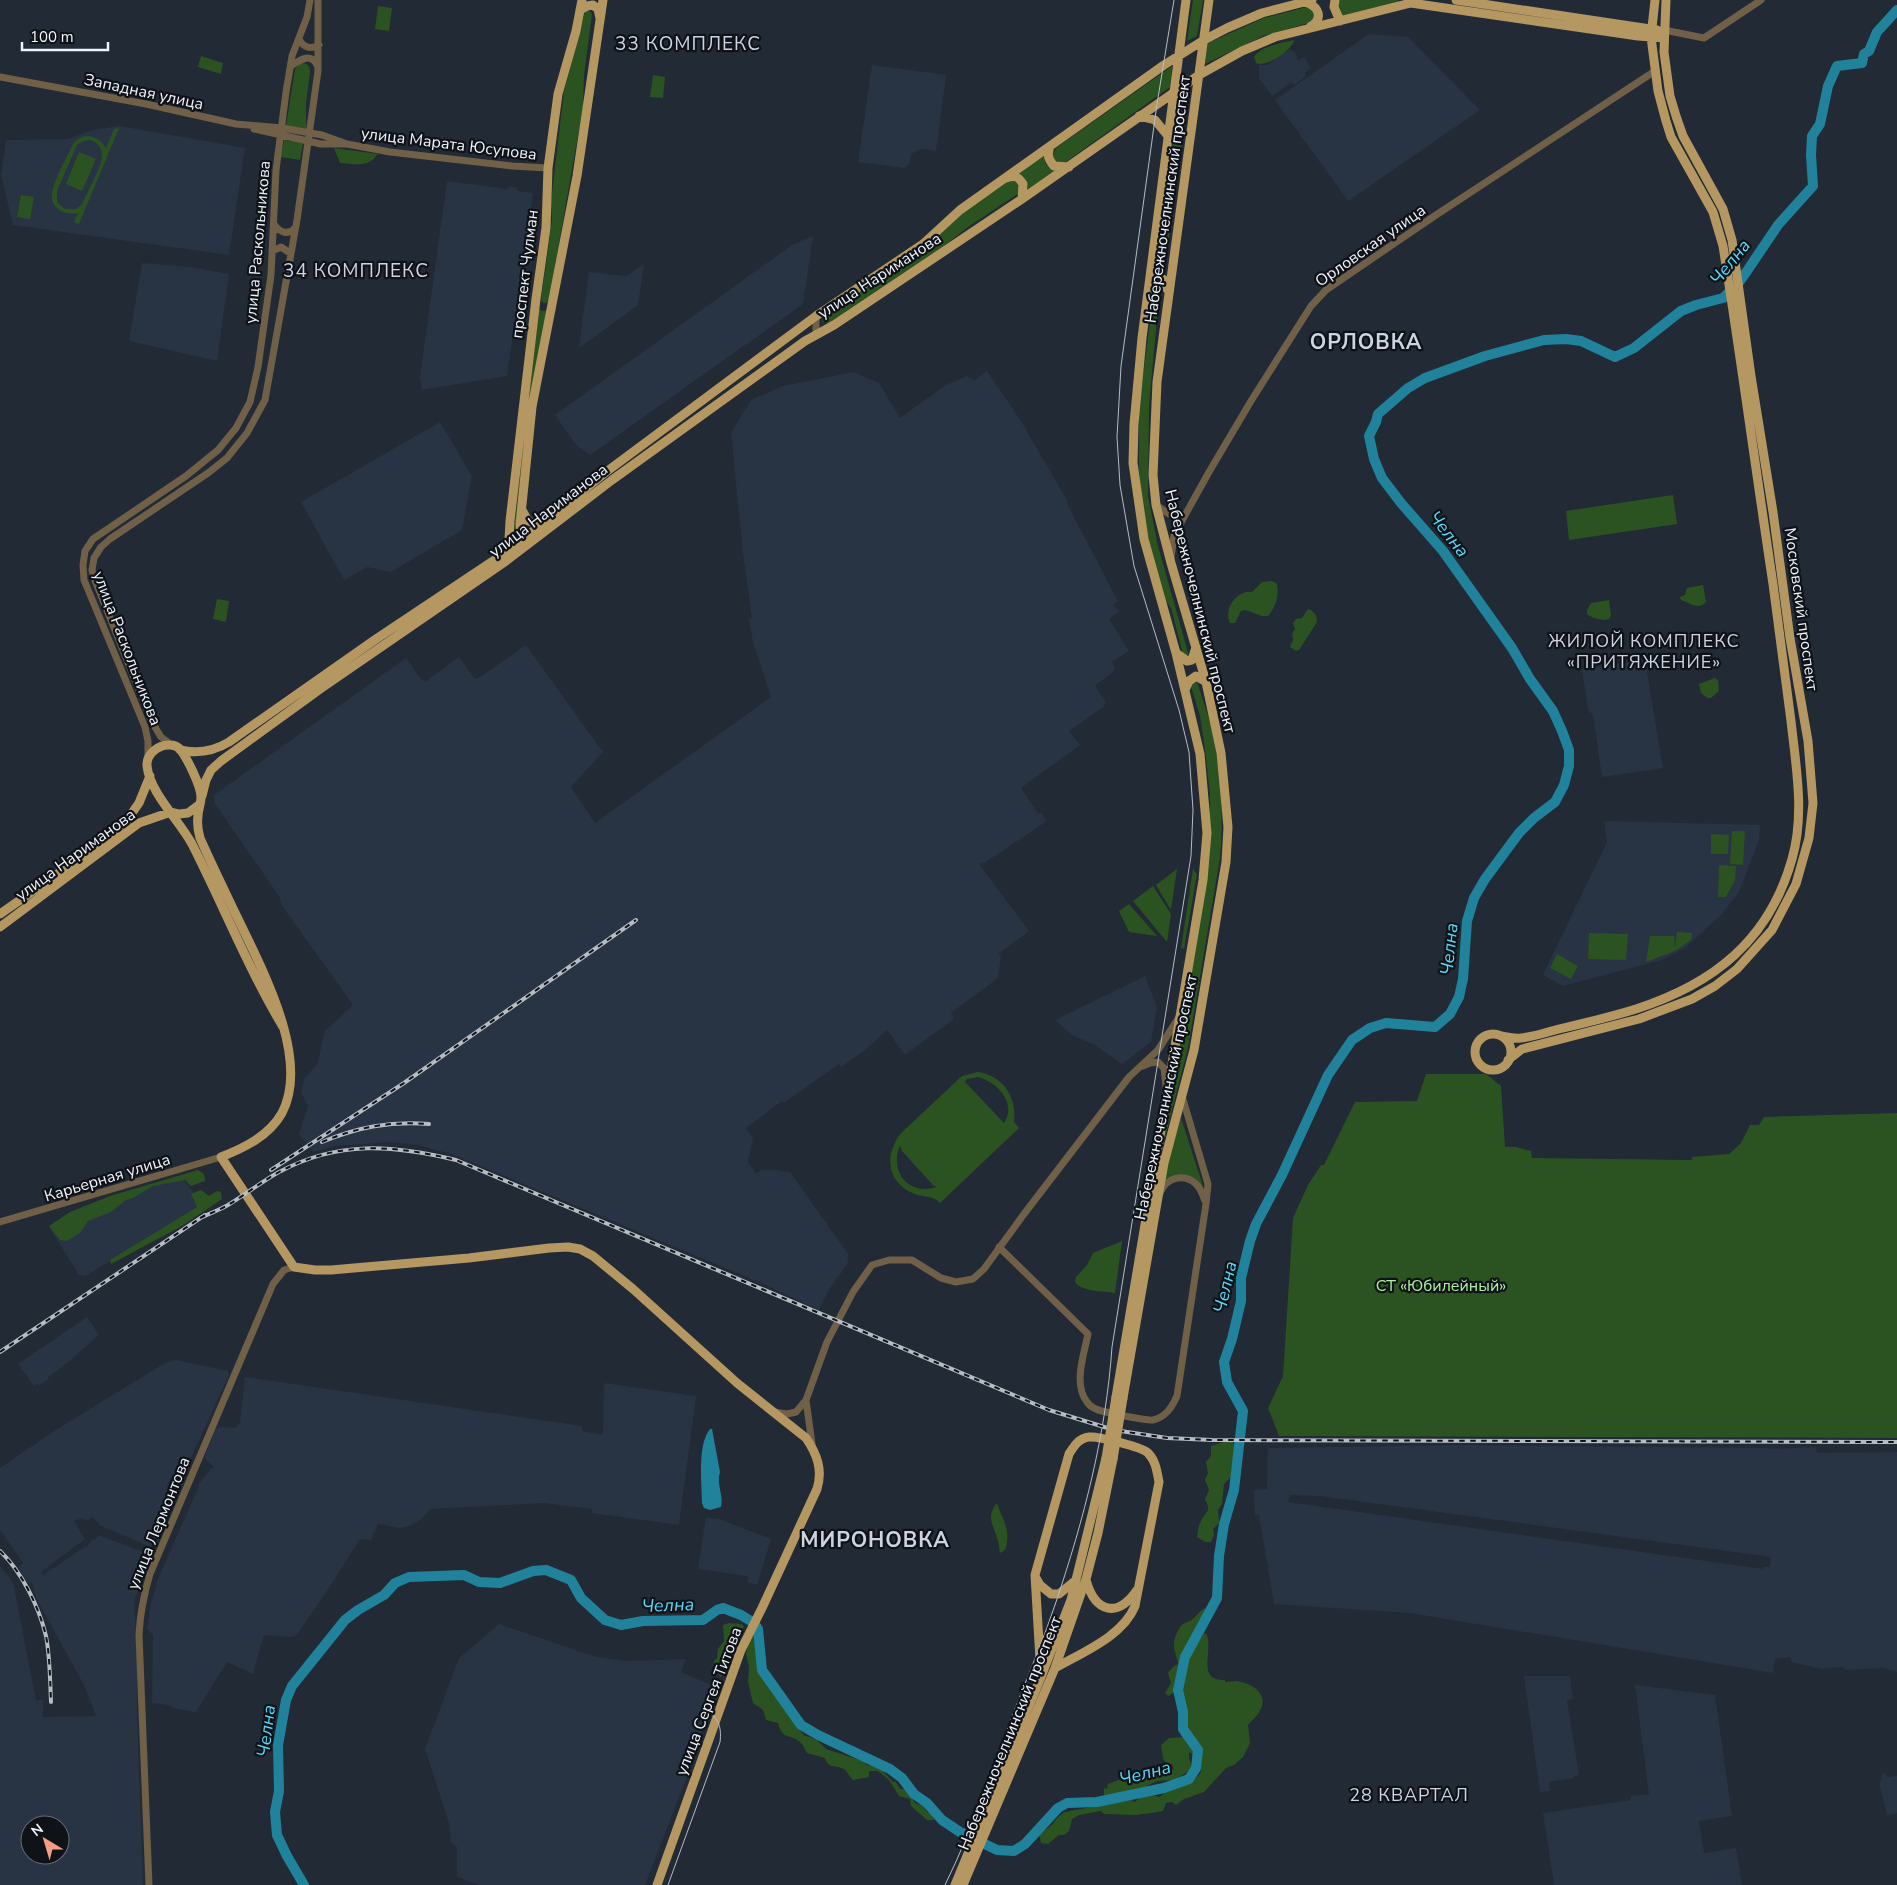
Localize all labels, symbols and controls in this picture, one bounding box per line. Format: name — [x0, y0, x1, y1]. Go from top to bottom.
scale bar — [22, 20, 109, 52]
text: 100 m — [30, 27, 74, 47]
district label: 33 КОМПЛЕКС — [615, 31, 761, 57]
street label: Западная улица — [82, 69, 206, 115]
street label: Набережночелнинский проспект — [1140, 73, 1196, 325]
street label: улица Марата Юсупова — [360, 122, 538, 166]
street label: улица Раскольникова — [240, 160, 276, 325]
street label: Орловская улица — [1311, 199, 1430, 292]
street label: проспект Чулман — [506, 208, 544, 340]
street label: улица Нариманова — [813, 228, 946, 324]
water label: Челна — [1704, 234, 1756, 290]
district label: 34 КОМПЛЕКС — [283, 258, 429, 284]
district label: ОРЛОВКА — [1310, 328, 1422, 356]
street label: улица Нариманова — [485, 459, 612, 563]
street label: Набережночелнинский проспект — [1159, 487, 1241, 736]
water label: Челна — [1423, 506, 1475, 562]
street label: Московский проспект — [1779, 526, 1823, 693]
street label: улица Раскольникова — [87, 568, 167, 729]
district label: ЖИЛОЙ КОМПЛЕКС «ПРИТЯЖЕНИЕ» — [1548, 629, 1740, 674]
street label: улица Нариманова — [11, 804, 140, 906]
water label: Челна — [1434, 922, 1464, 976]
street label: Набережночелнинский проспект — [1129, 972, 1203, 1222]
street label: Карьерная улица — [42, 1148, 173, 1208]
water label: Челна — [1207, 1259, 1243, 1315]
park label: СТ «Юбилейный» — [1376, 1275, 1506, 1297]
street label: улица Лермонтова — [122, 1454, 196, 1593]
district label: МИРОНОВКА — [800, 1526, 950, 1554]
water label: Челна — [641, 1592, 695, 1618]
street label: Набережночелнинский проспект — [953, 1612, 1067, 1854]
street label: улица Сергея Титова — [671, 1624, 747, 1779]
water label: Челна — [251, 1703, 281, 1759]
water label: Челна — [1117, 1755, 1173, 1791]
district label: 28 КВАРТАЛ — [1349, 1783, 1469, 1807]
north arrow — [20, 1815, 70, 1865]
text: N — [27, 1819, 47, 1841]

